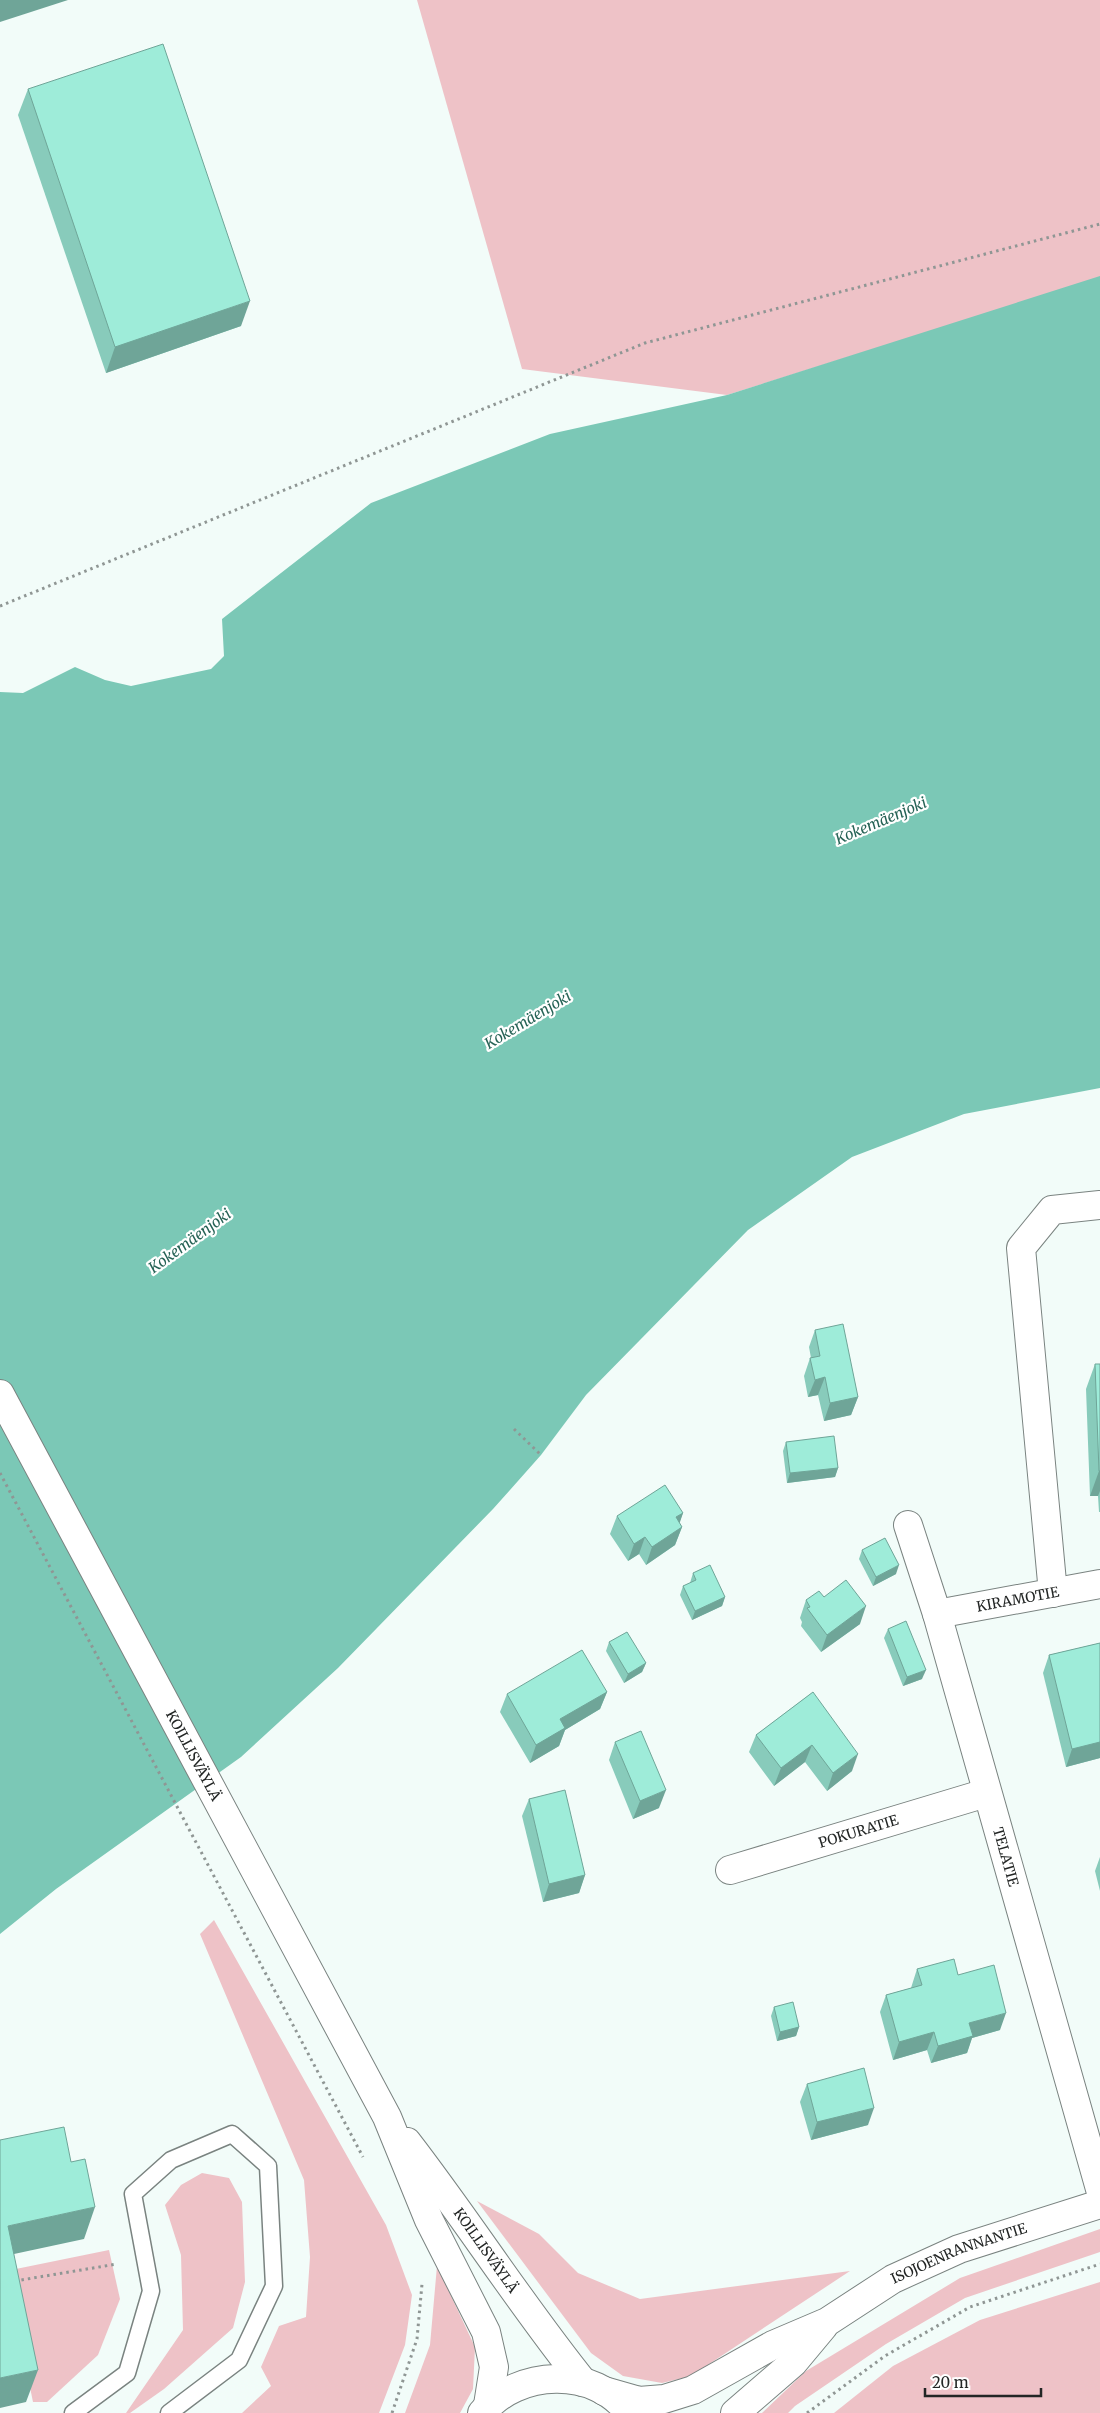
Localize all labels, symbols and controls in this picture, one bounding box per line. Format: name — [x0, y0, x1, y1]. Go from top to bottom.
water label: Kokemäenjoki — [831, 793, 929, 849]
water label: Kokemäenjoki — [480, 986, 574, 1053]
water label: Kokemäenjoki — [144, 1204, 235, 1278]
street label: KIRAMOTIE — [975, 1583, 1060, 1616]
street label: KOILLISVÄYLÄ — [162, 1707, 225, 1804]
street label: POKURATIE — [816, 1811, 901, 1852]
street label: TELATIE — [989, 1825, 1023, 1889]
street label: KOILLISVÄYLÄ — [450, 2204, 522, 2296]
street label: ISOJOENRANNANTIE — [888, 2219, 1029, 2288]
scale bar — [925, 2366, 1041, 2398]
text: 20 m — [932, 2373, 969, 2392]

